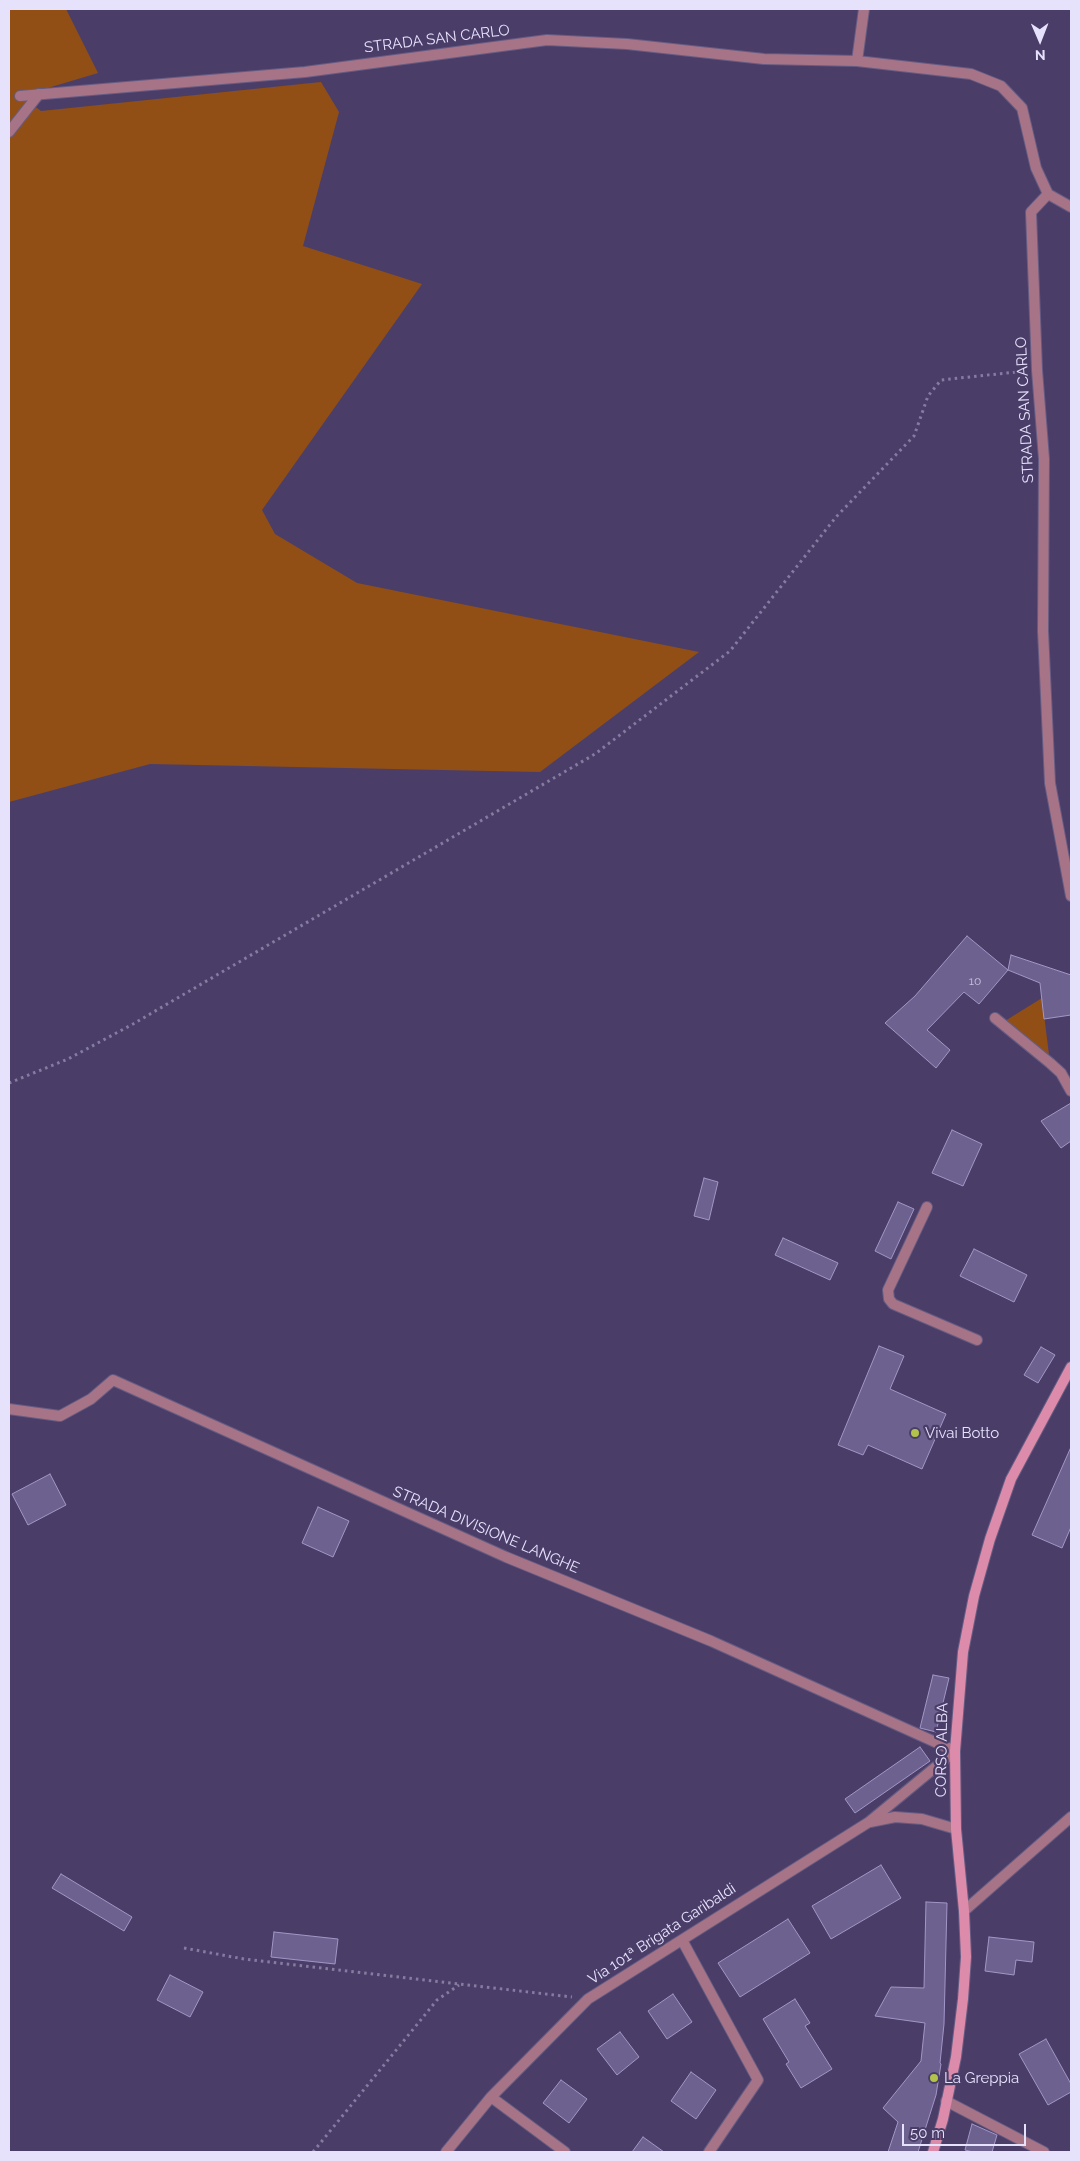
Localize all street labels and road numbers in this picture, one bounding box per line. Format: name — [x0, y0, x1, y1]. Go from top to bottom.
street label: STRADA SAN CARLO — [363, 21, 511, 57]
street label: STRADA SAN CARLO — [1012, 336, 1038, 484]
street label: STRADA DIVISIONE LANGHE — [390, 1482, 582, 1578]
street label: CORSO ALBA — [932, 1703, 952, 1797]
street label: Via 101ª Brigata Garibaldi — [585, 1880, 739, 1988]

